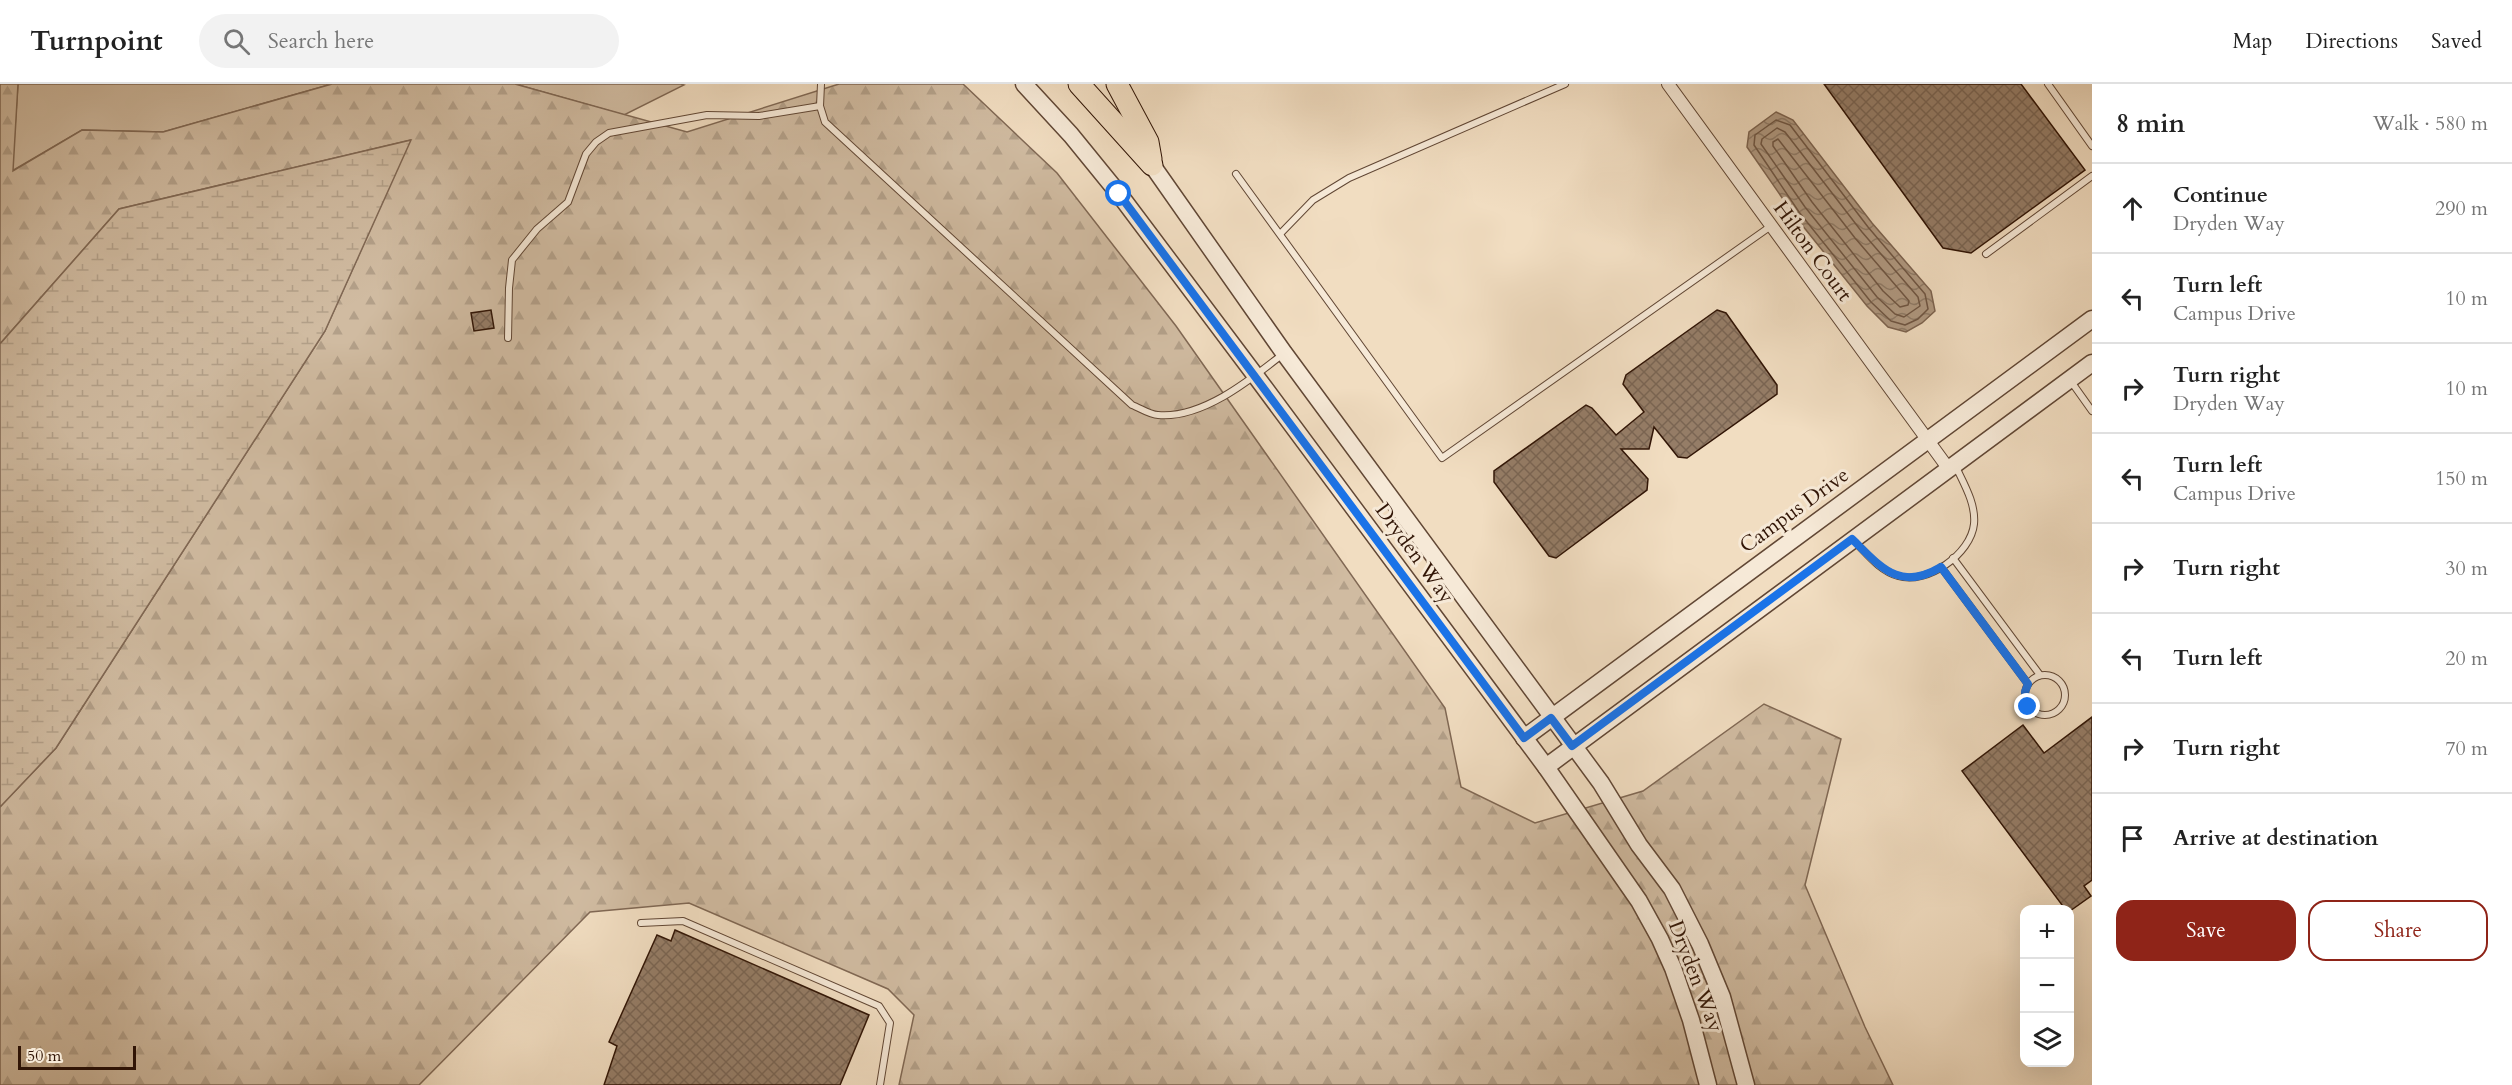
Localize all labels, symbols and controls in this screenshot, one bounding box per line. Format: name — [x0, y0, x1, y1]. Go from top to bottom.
search box — [199, 14, 619, 68]
text: Turnpoint — [30, 22, 163, 60]
icon: search — [220, 25, 253, 58]
text: Search here — [268, 26, 374, 56]
text: Map — [2232, 27, 2272, 56]
text: Directions — [2305, 27, 2398, 56]
text: Saved — [2431, 27, 2482, 56]
text: 8 min — [2116, 106, 2185, 141]
text: Walk · 580 m — [2373, 110, 2488, 137]
route start — [1105, 180, 1131, 206]
text: Continue — [2173, 180, 2268, 210]
icon: ahead — [2116, 192, 2149, 225]
street label: Hilton Court — [1766, 195, 1859, 308]
text: 290 m — [2435, 195, 2488, 222]
text: Dryden Way — [2173, 210, 2285, 237]
text: Turn left — [2173, 270, 2262, 300]
icon: left — [2116, 282, 2149, 315]
text: 10 m — [2445, 285, 2488, 312]
text: Campus Drive — [2173, 300, 2296, 327]
text: Turn right — [2173, 360, 2280, 390]
icon: right — [2116, 372, 2149, 405]
text: 10 m — [2445, 375, 2488, 402]
text: Dryden Way — [2173, 390, 2285, 417]
text: Turn left — [2173, 450, 2262, 480]
street label: Campus Drive — [1734, 461, 1855, 560]
icon: left — [2116, 462, 2149, 495]
text: 150 m — [2435, 465, 2488, 492]
text: Campus Drive — [2173, 480, 2296, 507]
street label: Dryden Way — [1368, 497, 1461, 609]
icon: right — [2116, 552, 2149, 585]
text: Turn right — [2173, 553, 2280, 583]
text: 30 m — [2445, 555, 2488, 582]
icon: left — [2116, 642, 2149, 675]
text: Turn left — [2173, 643, 2262, 673]
text: 20 m — [2445, 645, 2488, 672]
route end — [2014, 693, 2040, 719]
icon: right — [2116, 732, 2149, 765]
text: Turn right — [2173, 733, 2280, 763]
text: 70 m — [2445, 735, 2488, 762]
icon: arrive — [2116, 822, 2149, 855]
text: Arrive at destination — [2173, 823, 2378, 853]
button: Save — [2116, 900, 2296, 961]
button: Share — [2308, 900, 2488, 961]
map controls — [2020, 905, 2074, 1067]
button: + — [2020, 905, 2074, 959]
street label: Dryden Way — [1661, 916, 1730, 1036]
button: − — [2020, 959, 2074, 1013]
button: layers — [2020, 1013, 2074, 1067]
scale bar — [18, 1043, 136, 1070]
text: 50 m — [27, 1045, 61, 1067]

